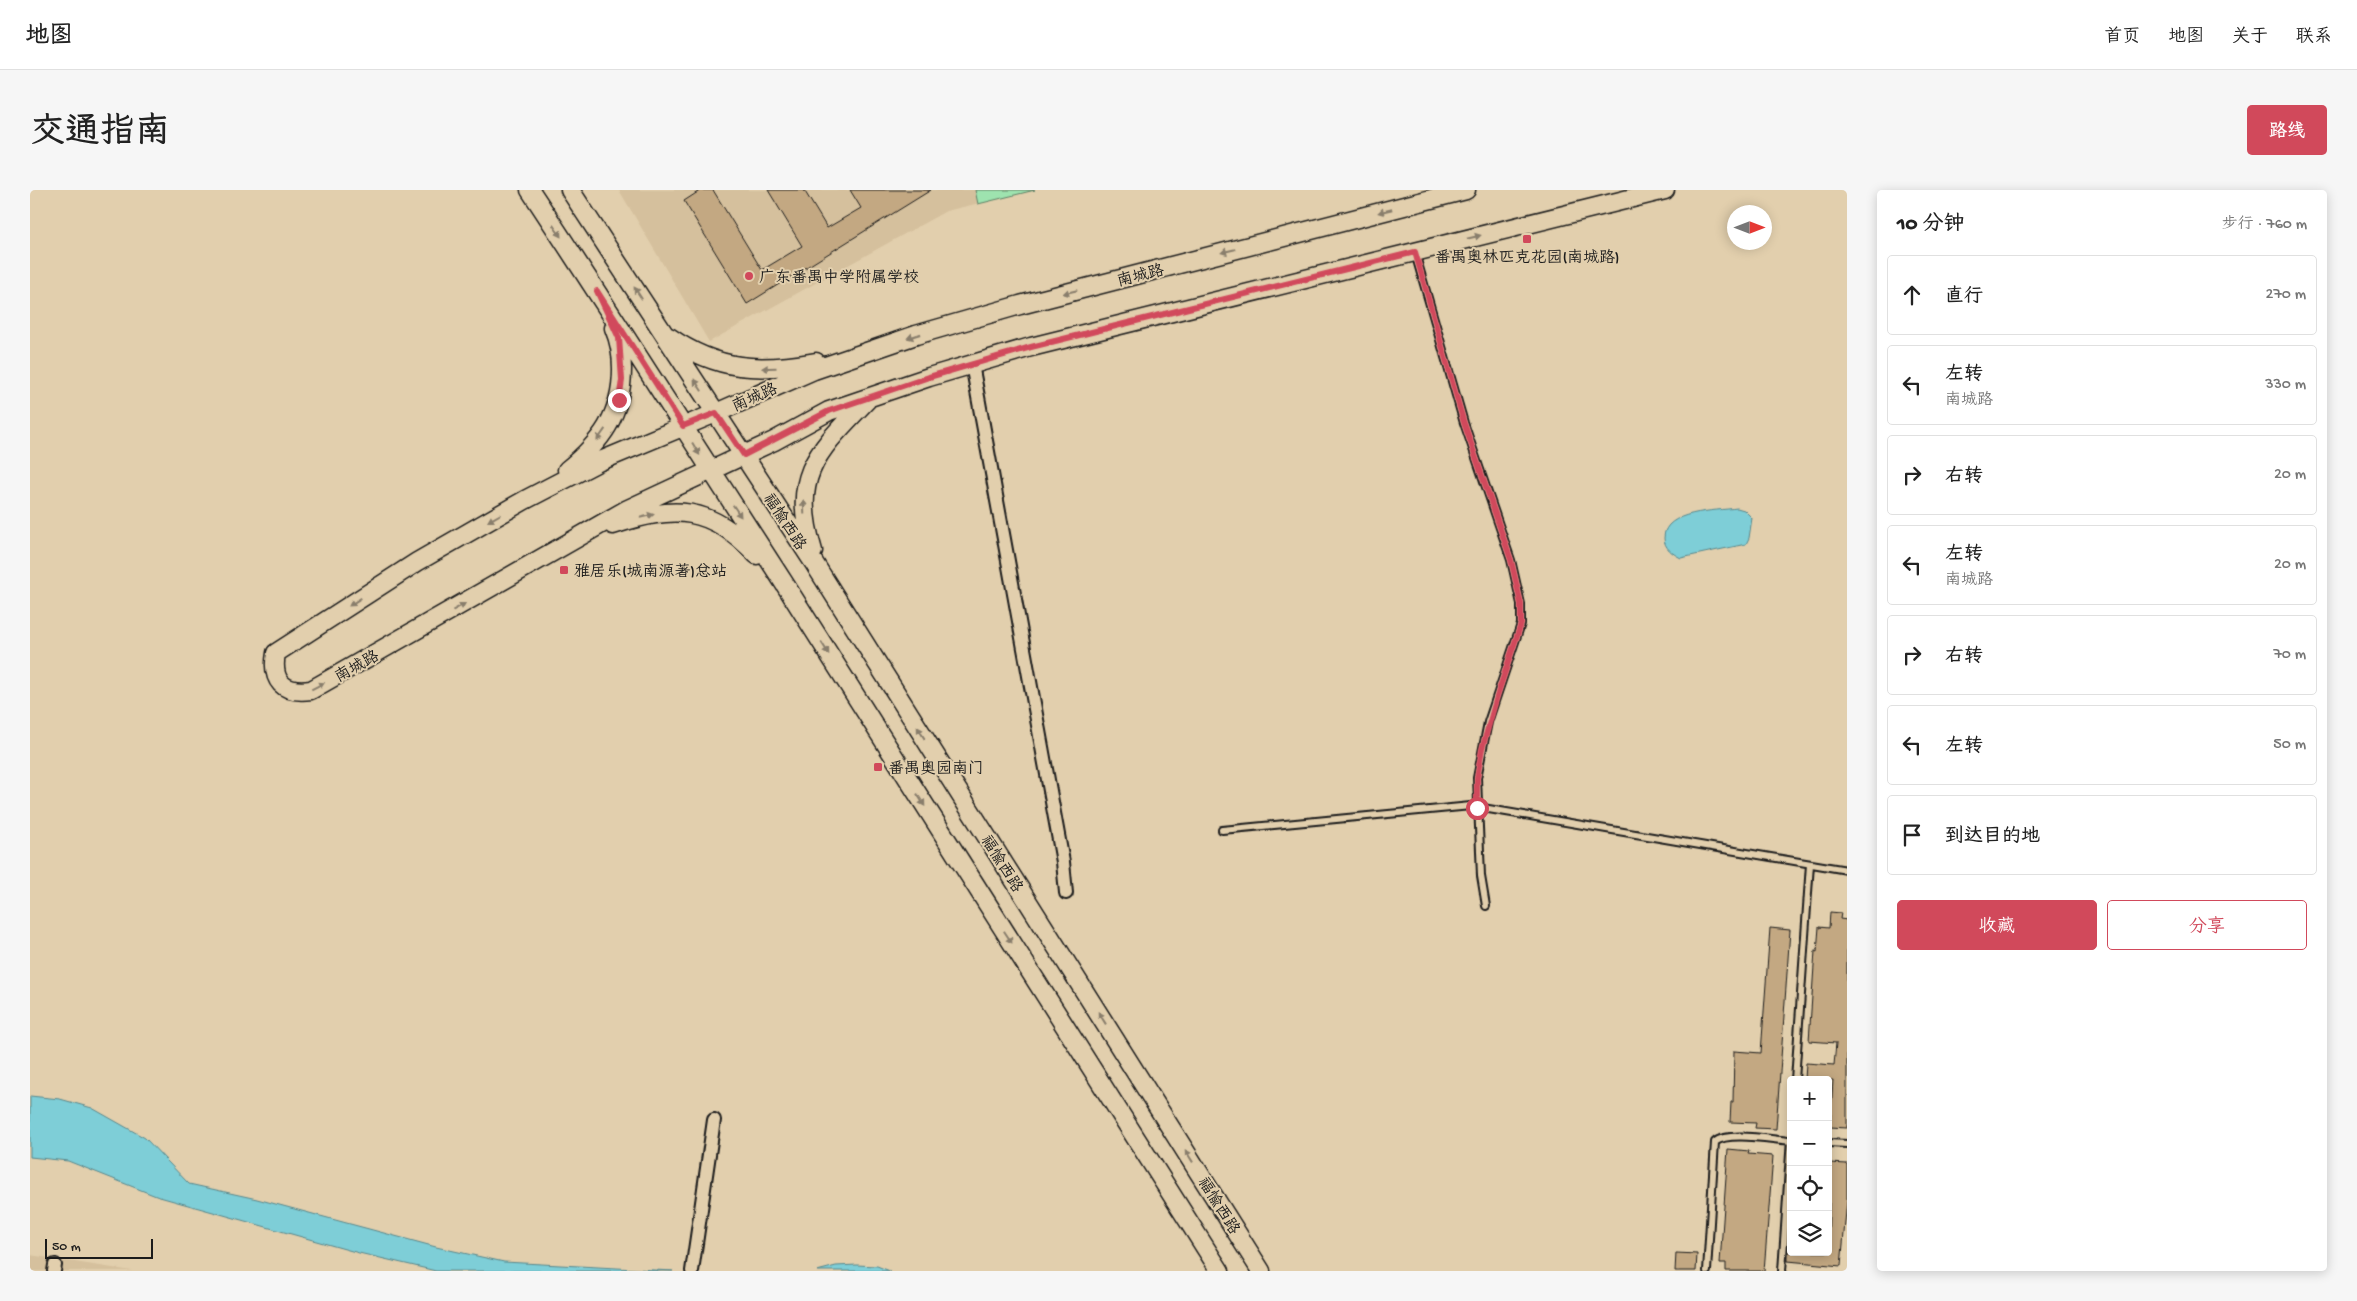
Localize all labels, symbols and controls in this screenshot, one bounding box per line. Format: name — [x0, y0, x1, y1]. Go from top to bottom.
text: 地图 — [25, 23, 73, 52]
text: 首页 — [2104, 27, 2140, 48]
text: 地图 — [2168, 27, 2204, 48]
text: 关于 — [2232, 27, 2268, 48]
text: 联系 — [2296, 27, 2332, 48]
button: 路线 — [2247, 105, 2327, 155]
text: 交通指南 — [30, 114, 170, 155]
north arrow — [1727, 205, 1772, 250]
one-way arrow — [1378, 207, 1393, 215]
text: 10 分钟 — [1897, 213, 1964, 238]
text: 步行 · 760 m — [2222, 216, 2307, 235]
one-way arrow — [552, 224, 561, 237]
one-way arrow — [1467, 233, 1482, 241]
marker: 番禺奥林匹克花园(南城路) — [1521, 233, 1533, 245]
one-way arrow — [1220, 248, 1235, 256]
place label: 番禺奥林匹克花园(南城路) — [1434, 248, 1620, 269]
street label: 南城路 — [1115, 260, 1166, 292]
place label: 广东番禺中学附属学校 — [759, 268, 919, 289]
marker: 广东番禺中学附属学校 — [743, 270, 755, 282]
icon: ahead — [1898, 281, 1926, 309]
text: 直行 — [1945, 286, 1983, 309]
text: 270 m — [2266, 286, 2306, 305]
one-way arrow — [633, 287, 643, 300]
one-way arrow — [1063, 288, 1078, 296]
one-way arrow — [906, 332, 921, 340]
one-way arrow — [761, 364, 777, 372]
text: 左转 — [1945, 364, 1983, 387]
icon: left — [1898, 371, 1926, 399]
text: 330 m — [2265, 376, 2306, 395]
one-way arrow — [693, 378, 703, 392]
street label: 南城路 — [729, 379, 781, 418]
route end — [608, 389, 631, 412]
text: 南城路 — [1945, 392, 1993, 411]
one-way arrow — [596, 429, 606, 442]
one-way arrow — [692, 442, 701, 455]
icon: right — [1898, 461, 1926, 489]
text: 右转 — [1945, 466, 1983, 489]
text: 20 m — [2274, 466, 2306, 485]
street label: 福愉西路 — [758, 490, 810, 555]
one-way arrow — [800, 498, 808, 514]
one-way arrow — [732, 505, 742, 518]
one-way arrow — [640, 512, 655, 520]
one-way arrow — [487, 513, 501, 522]
text: 左转 — [1945, 544, 1983, 567]
icon: left — [1898, 551, 1926, 579]
text: 20 m — [2274, 556, 2306, 575]
place label: 雅居乐(城南源著)总站 — [574, 562, 727, 583]
marker: 雅居乐(城南源著)总站 — [558, 564, 570, 576]
text: 南城路 — [1945, 572, 1993, 591]
one-way arrow — [348, 597, 362, 606]
one-way arrow — [453, 602, 466, 611]
one-way arrow — [820, 641, 830, 655]
icon: right — [1898, 641, 1926, 669]
street label: 南城路 — [331, 646, 383, 688]
text: 右转 — [1945, 646, 1983, 669]
text: 70 m — [2273, 646, 2306, 665]
one-way arrow — [310, 682, 325, 690]
one-way arrow — [916, 727, 926, 740]
icon: left — [1898, 731, 1926, 759]
text: 左转 — [1945, 736, 1983, 759]
text: 50 m — [2273, 736, 2306, 755]
place label: 番禺奥园南门 — [888, 759, 984, 780]
marker: 番禺奥园南门 — [872, 761, 884, 773]
one-way arrow — [917, 793, 926, 807]
route start — [1466, 797, 1489, 820]
icon: arrive — [1898, 821, 1926, 849]
text: 到达目的地 — [1945, 826, 2040, 849]
street label: 福愉西路 — [975, 832, 1027, 897]
button: 收藏 — [1897, 900, 2097, 950]
button: 分享 — [2107, 900, 2307, 950]
one-way arrow — [1004, 931, 1013, 944]
one-way arrow — [1097, 1012, 1107, 1025]
map controls — [1787, 1076, 1832, 1256]
button: + — [1787, 1076, 1832, 1121]
button: − — [1787, 1121, 1832, 1166]
one-way arrow — [1184, 1149, 1193, 1162]
button: locate — [1787, 1166, 1832, 1211]
street label: 福愉西路 — [1192, 1174, 1244, 1239]
button: layers — [1787, 1211, 1832, 1256]
scale bar — [45, 1236, 152, 1259]
text: 50 m — [52, 1239, 81, 1256]

